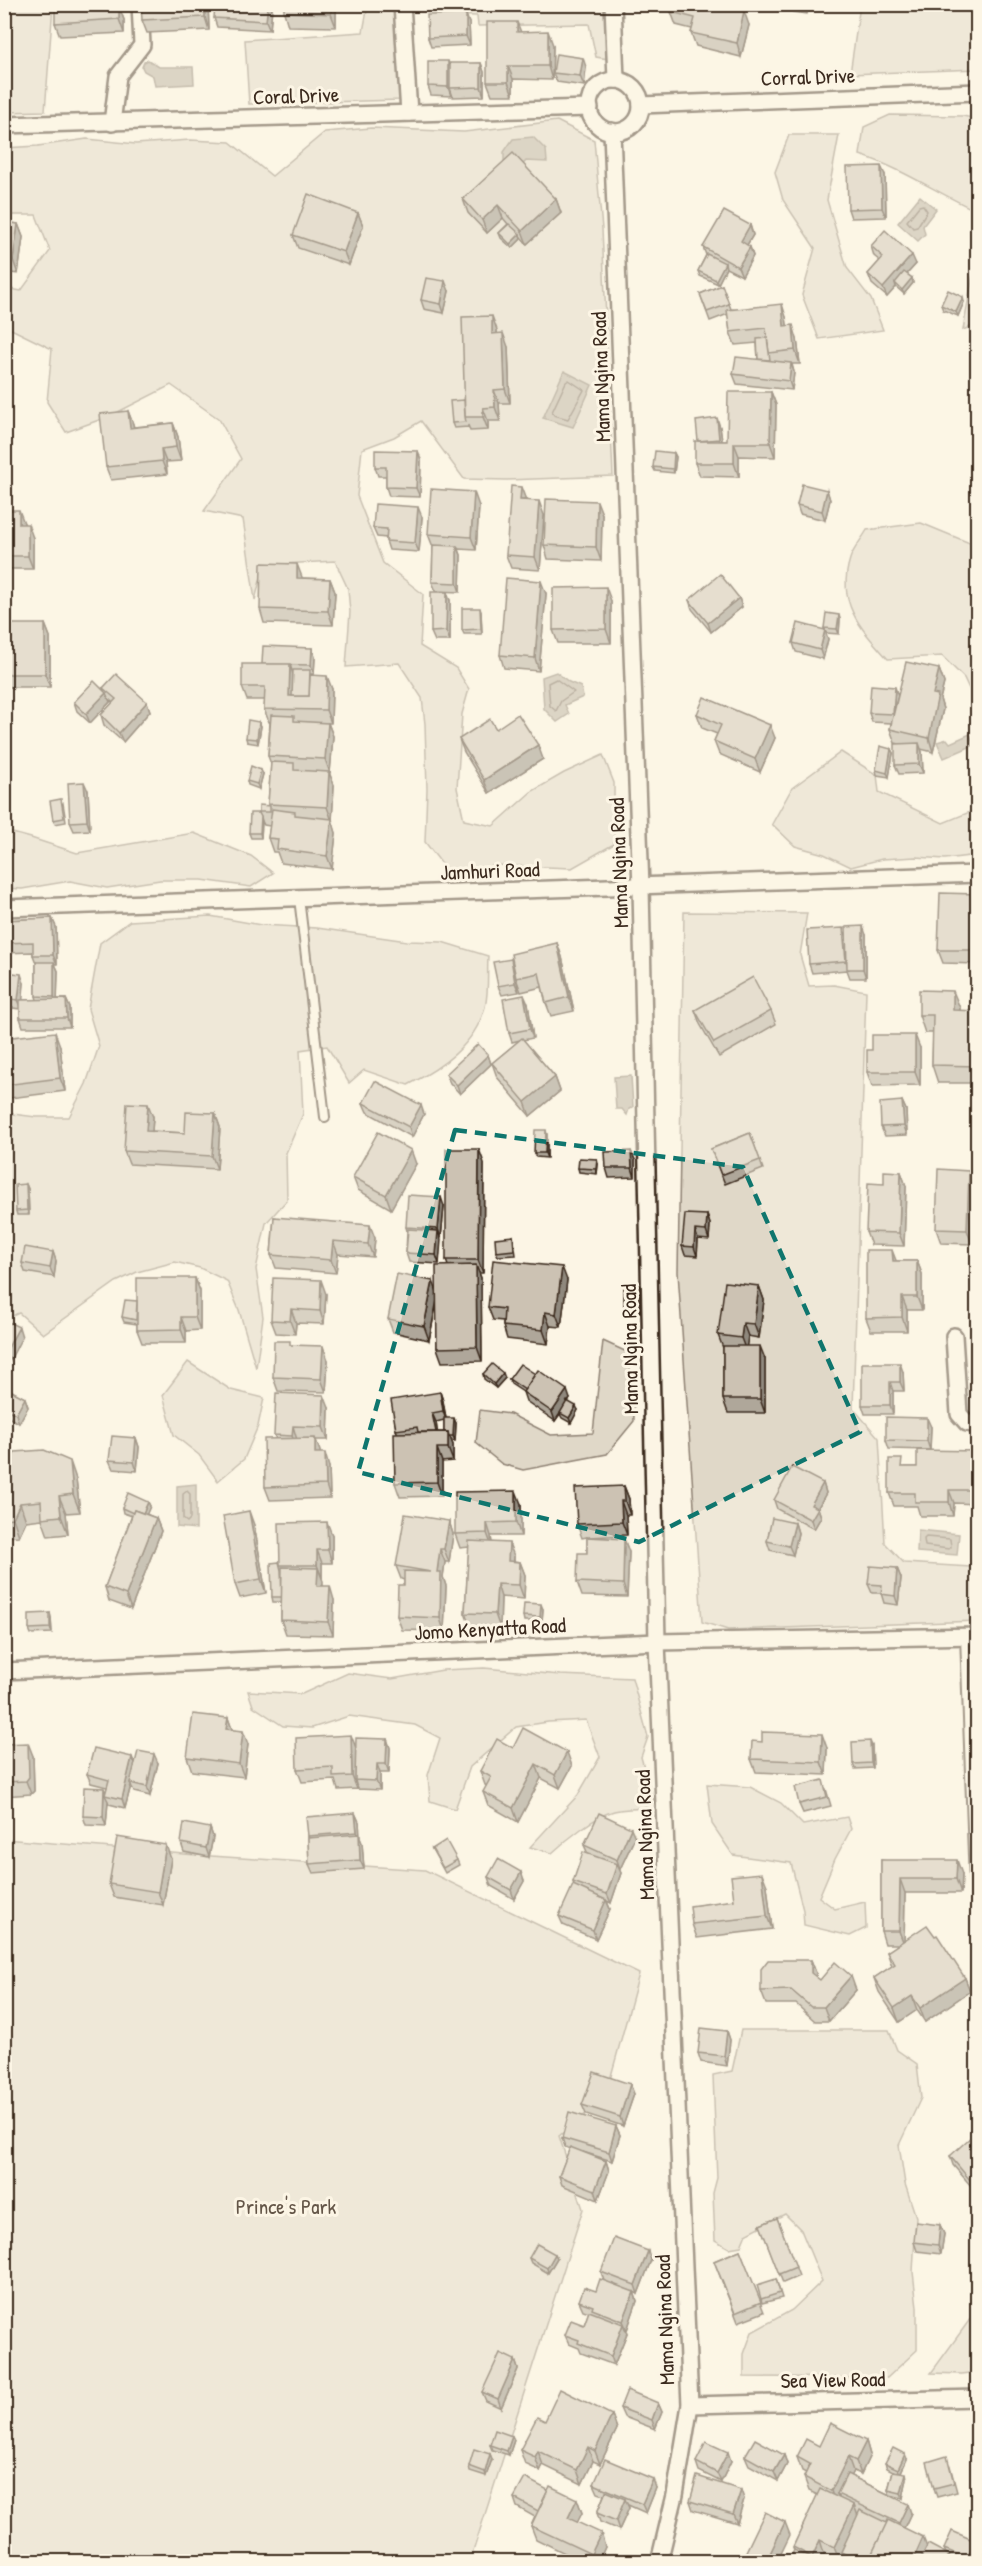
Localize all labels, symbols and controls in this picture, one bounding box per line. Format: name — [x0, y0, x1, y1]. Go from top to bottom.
street label: Corral Drive — [760, 60, 856, 93]
street label: Coral Drive — [252, 80, 340, 111]
street label: Mama Ngina Road — [584, 311, 617, 443]
street label: Mama Ngina Road — [602, 797, 635, 929]
street label: Jamhuri Road — [440, 854, 540, 887]
street label: Mama Ngina Road — [614, 1284, 645, 1414]
street label: Jomo Kenyatta Road — [413, 1610, 566, 1647]
street label: Mama Ngina Road — [628, 1769, 661, 1901]
park label: Prince's Park — [236, 2192, 336, 2221]
street label: Mama Ngina Road — [648, 2254, 681, 2386]
street label: Sea View Road — [780, 2364, 886, 2395]

